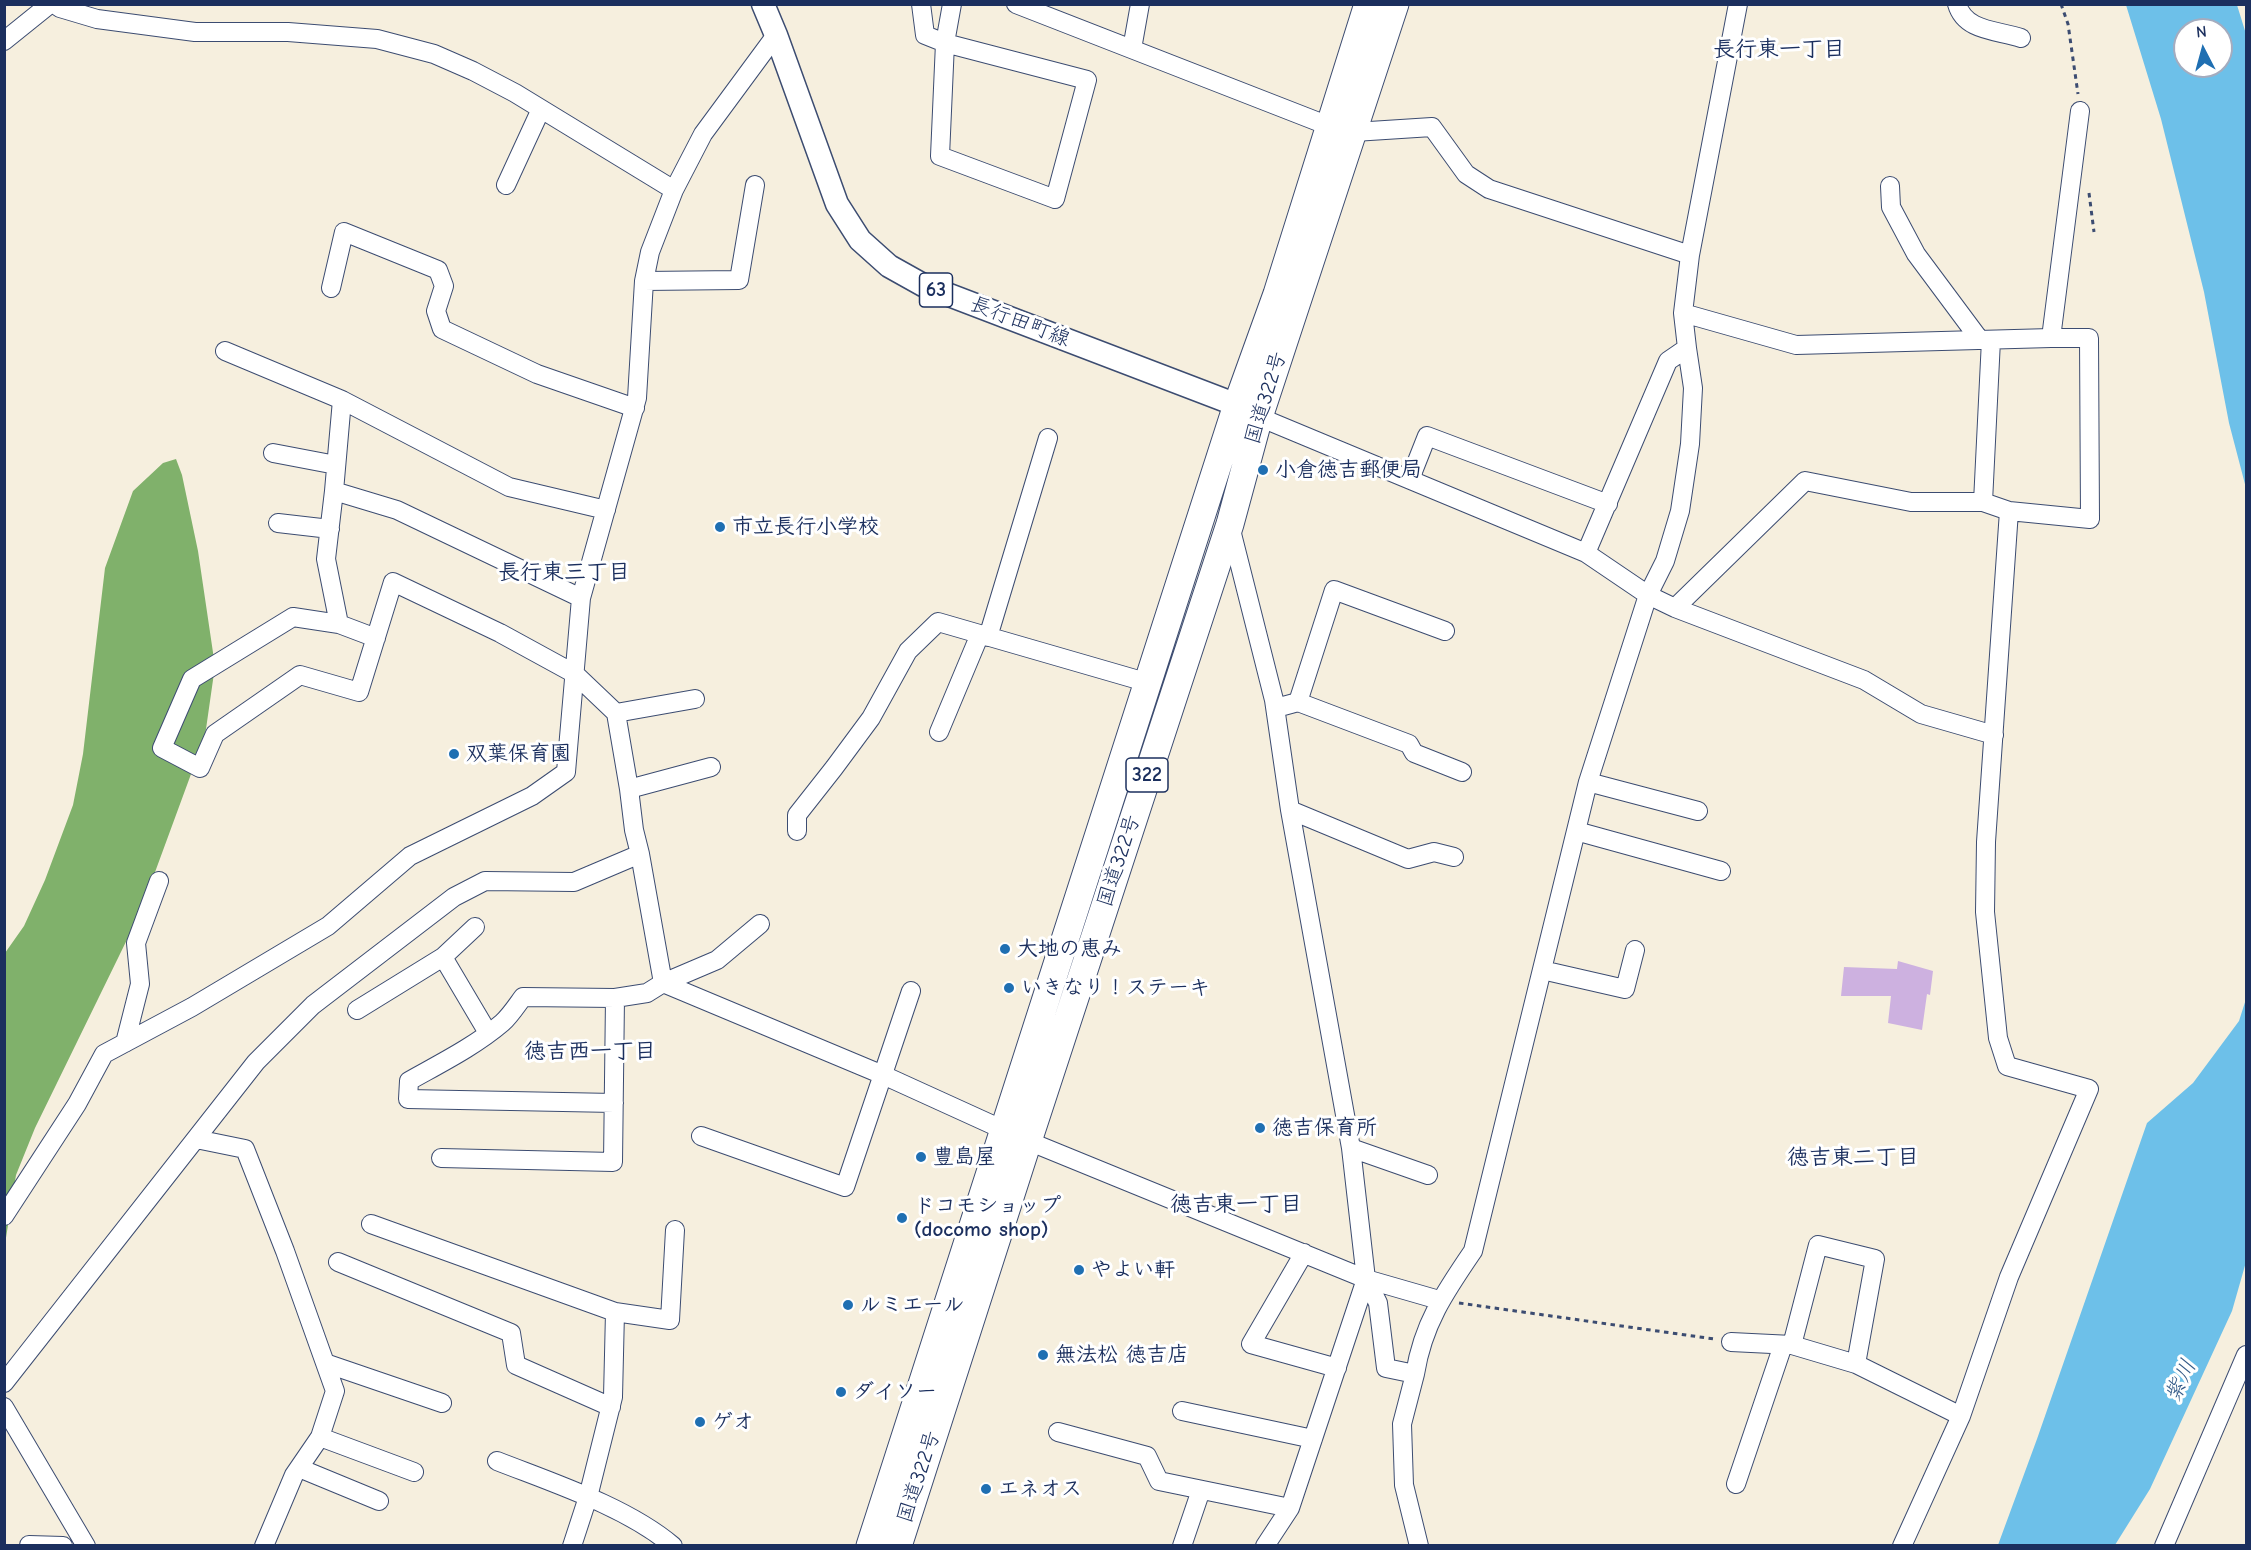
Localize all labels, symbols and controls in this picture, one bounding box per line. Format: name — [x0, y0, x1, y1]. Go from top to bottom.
north arrow — [2173, 18, 2233, 78]
text: N — [2195, 23, 2207, 42]
district label: 長行東一丁目 — [1713, 37, 1845, 63]
road number: 63 — [920, 273, 952, 307]
street label: 長行田町線 — [966, 291, 1074, 353]
street label: 国道322号 — [1240, 349, 1292, 447]
place label: 小倉徳吉郵便局 — [1275, 457, 1422, 483]
marker: 小倉徳吉郵便局 — [1256, 463, 1270, 477]
place label: 市立長行小学校 — [732, 514, 879, 540]
marker: 市立長行小学校 — [713, 520, 727, 534]
district label: 長行東三丁目 — [498, 560, 630, 586]
place label: 双葉保育園 — [466, 741, 571, 767]
marker: 双葉保育園 — [447, 747, 461, 761]
road number: 322 — [1126, 758, 1168, 792]
street label: 国道322号 — [1092, 812, 1146, 910]
place label: 大地の恵み — [1017, 936, 1122, 962]
marker: 大地の恵み — [998, 942, 1012, 956]
place label: いきなり！ステーキ — [1021, 975, 1210, 1001]
marker: いきなり！ステーキ — [1002, 981, 1016, 995]
district label: 徳吉西一丁目 — [524, 1039, 656, 1065]
place label: 徳吉保育所 — [1272, 1115, 1377, 1141]
marker: 徳吉保育所 — [1253, 1121, 1267, 1135]
place label: 豊島屋 — [933, 1144, 996, 1170]
district label: 徳吉東二丁目 — [1787, 1145, 1919, 1171]
marker: 豊島屋 — [914, 1150, 928, 1164]
district label: 徳吉東一丁目 — [1170, 1192, 1302, 1218]
place label: ドコモショップ (docomo shop) — [914, 1193, 1061, 1243]
marker: ドコモショップ (docomo shop) — [895, 1211, 909, 1225]
place label: やよい軒 — [1091, 1257, 1175, 1283]
marker: やよい軒 — [1072, 1263, 1086, 1277]
place label: ルミエール — [860, 1292, 965, 1318]
marker: ルミエール — [841, 1298, 855, 1312]
place label: 無法松 徳吉店 — [1055, 1342, 1188, 1368]
marker: 無法松 徳吉店 — [1036, 1348, 1050, 1362]
water label: 紫川 — [2160, 1355, 2202, 1407]
place label: ダイソー — [853, 1379, 937, 1405]
marker: ダイソー — [834, 1385, 848, 1399]
place label: ゲオ — [712, 1409, 754, 1435]
marker: ゲオ — [693, 1415, 707, 1429]
street label: 国道322号 — [892, 1428, 946, 1526]
place label: エネオス — [998, 1476, 1082, 1502]
marker: エネオス — [979, 1482, 993, 1496]

